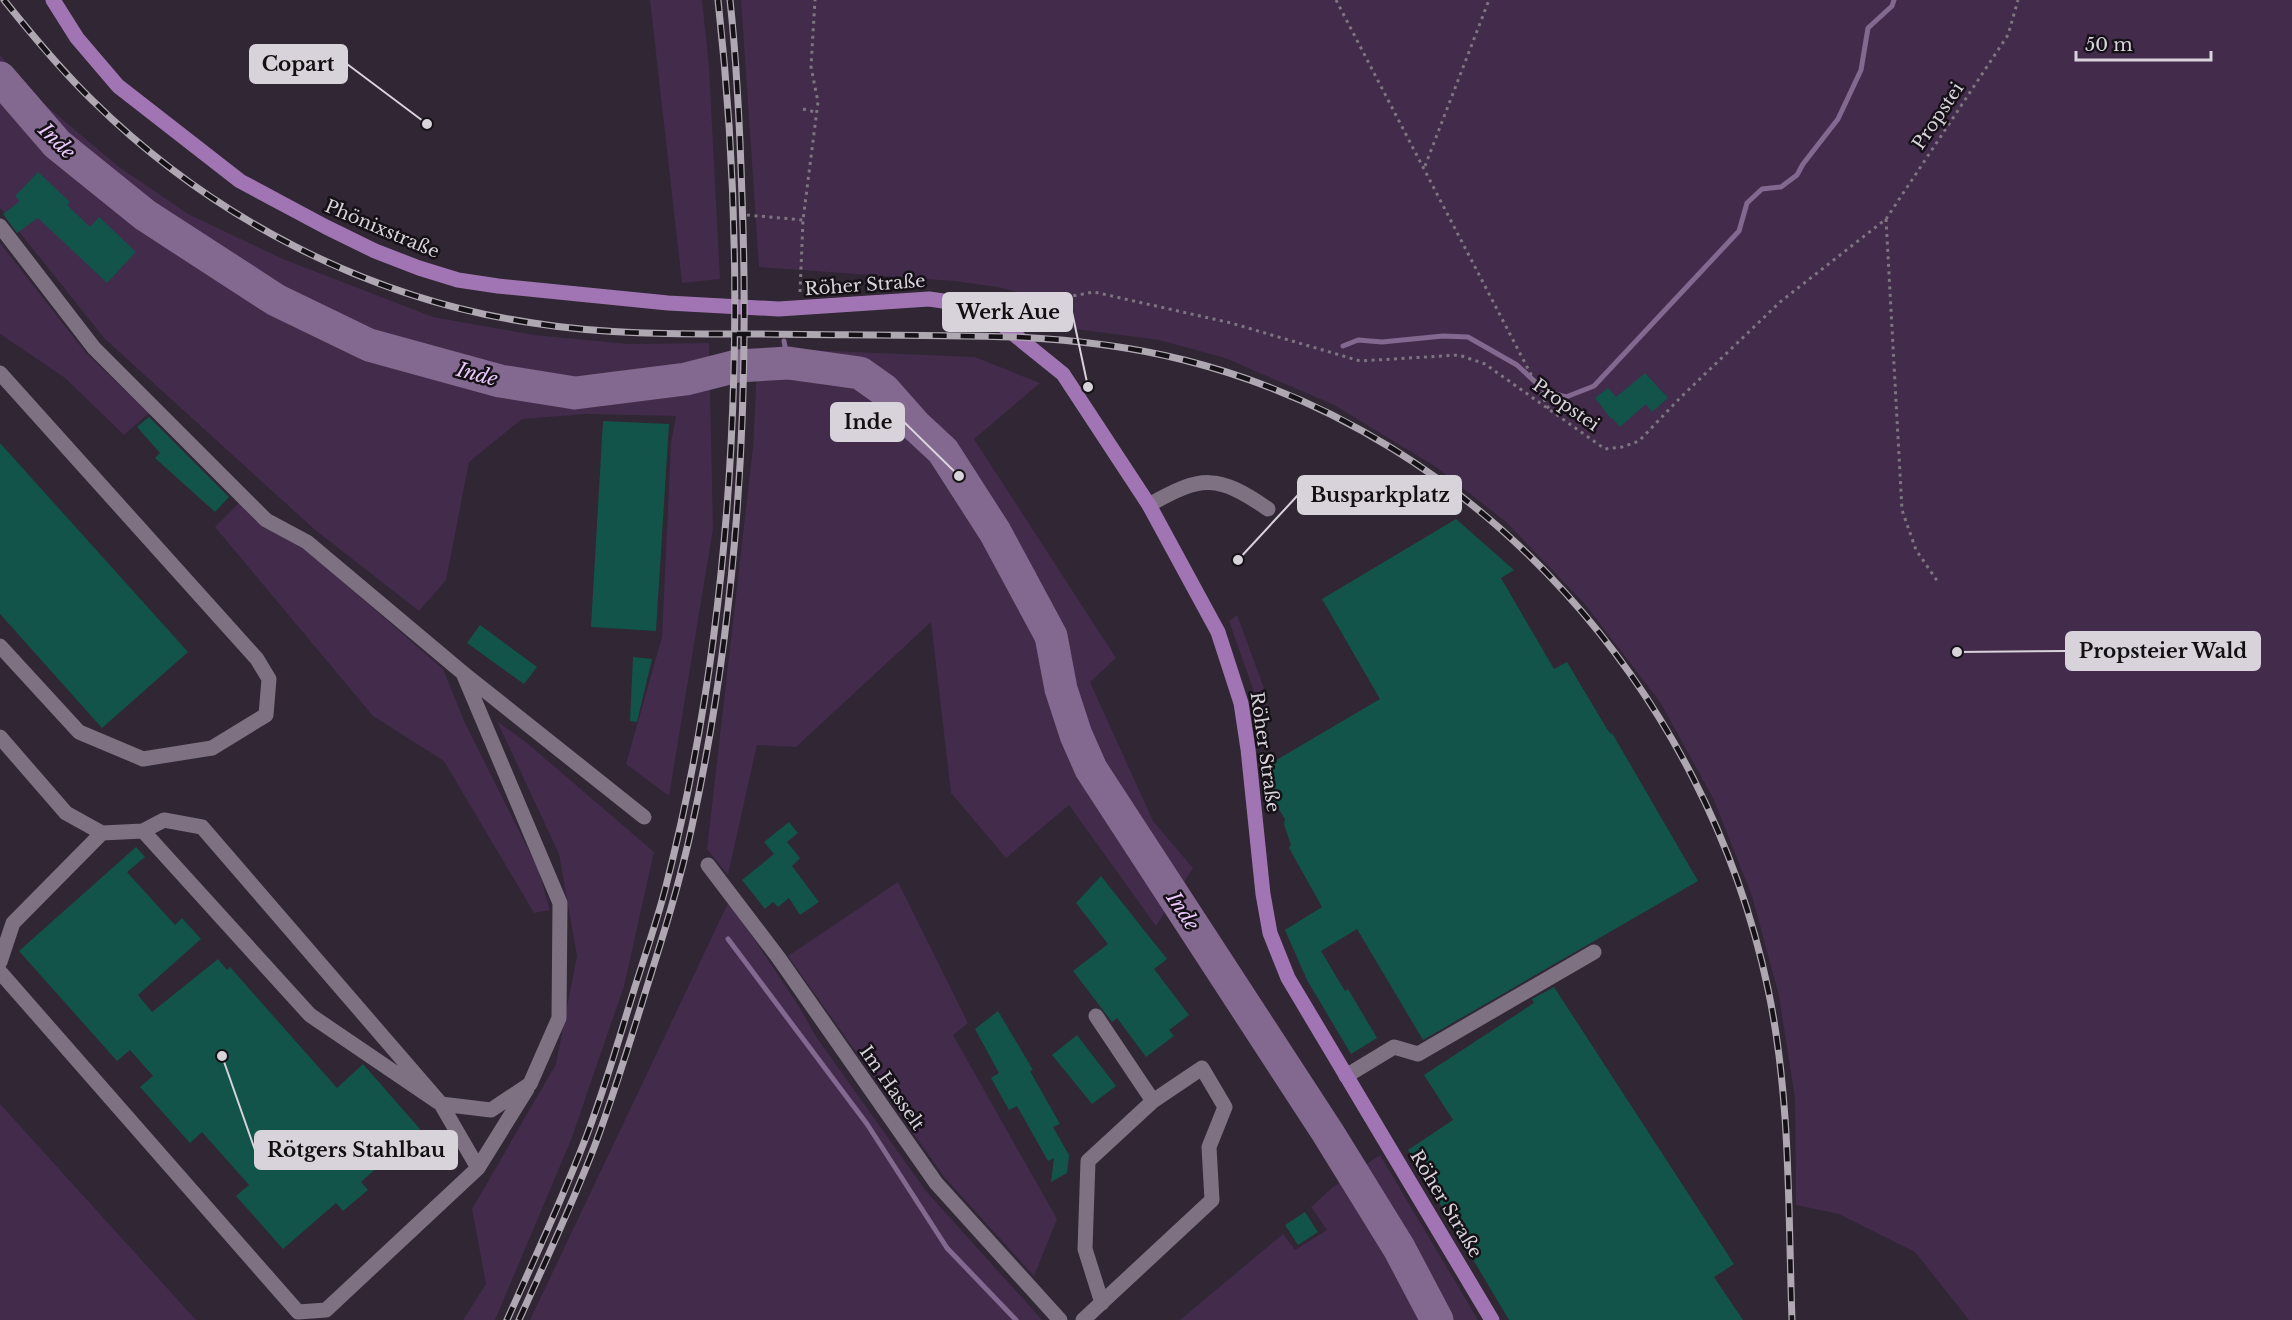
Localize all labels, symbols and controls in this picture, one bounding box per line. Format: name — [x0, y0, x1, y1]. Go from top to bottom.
scale bar — [2076, 24, 2211, 62]
text: 50 m — [2085, 34, 2133, 56]
callout: Copart — [250, 45, 347, 83]
text: Copart — [262, 52, 335, 76]
street label: Propstei — [1908, 78, 1968, 154]
water label: Inde — [33, 117, 80, 164]
street label: Phönixstraße — [321, 195, 443, 263]
street label: Röher Straße — [804, 270, 926, 300]
callout: Werk Aue — [943, 293, 1072, 331]
text: Werk Aue — [955, 300, 1060, 324]
water label: Inde — [453, 357, 500, 391]
street label: Propstei — [1528, 374, 1604, 436]
callout: Inde — [831, 403, 904, 441]
text: Inde — [844, 410, 892, 434]
callout: Busparkplatz — [1298, 476, 1461, 514]
text: Busparkplatz — [1310, 483, 1450, 507]
callout: Propsteier Wald — [2066, 632, 2260, 670]
text: Propsteier Wald — [2079, 639, 2247, 663]
street label: Röher Straße — [1246, 690, 1284, 814]
water label: Inde — [1161, 886, 1204, 935]
street label: Im Hasselt — [855, 1042, 929, 1135]
callout: Rötgers Stahlbau — [255, 1131, 457, 1169]
text: Rötgers Stahlbau — [267, 1138, 445, 1162]
street label: Röher Straße — [1405, 1146, 1487, 1262]

